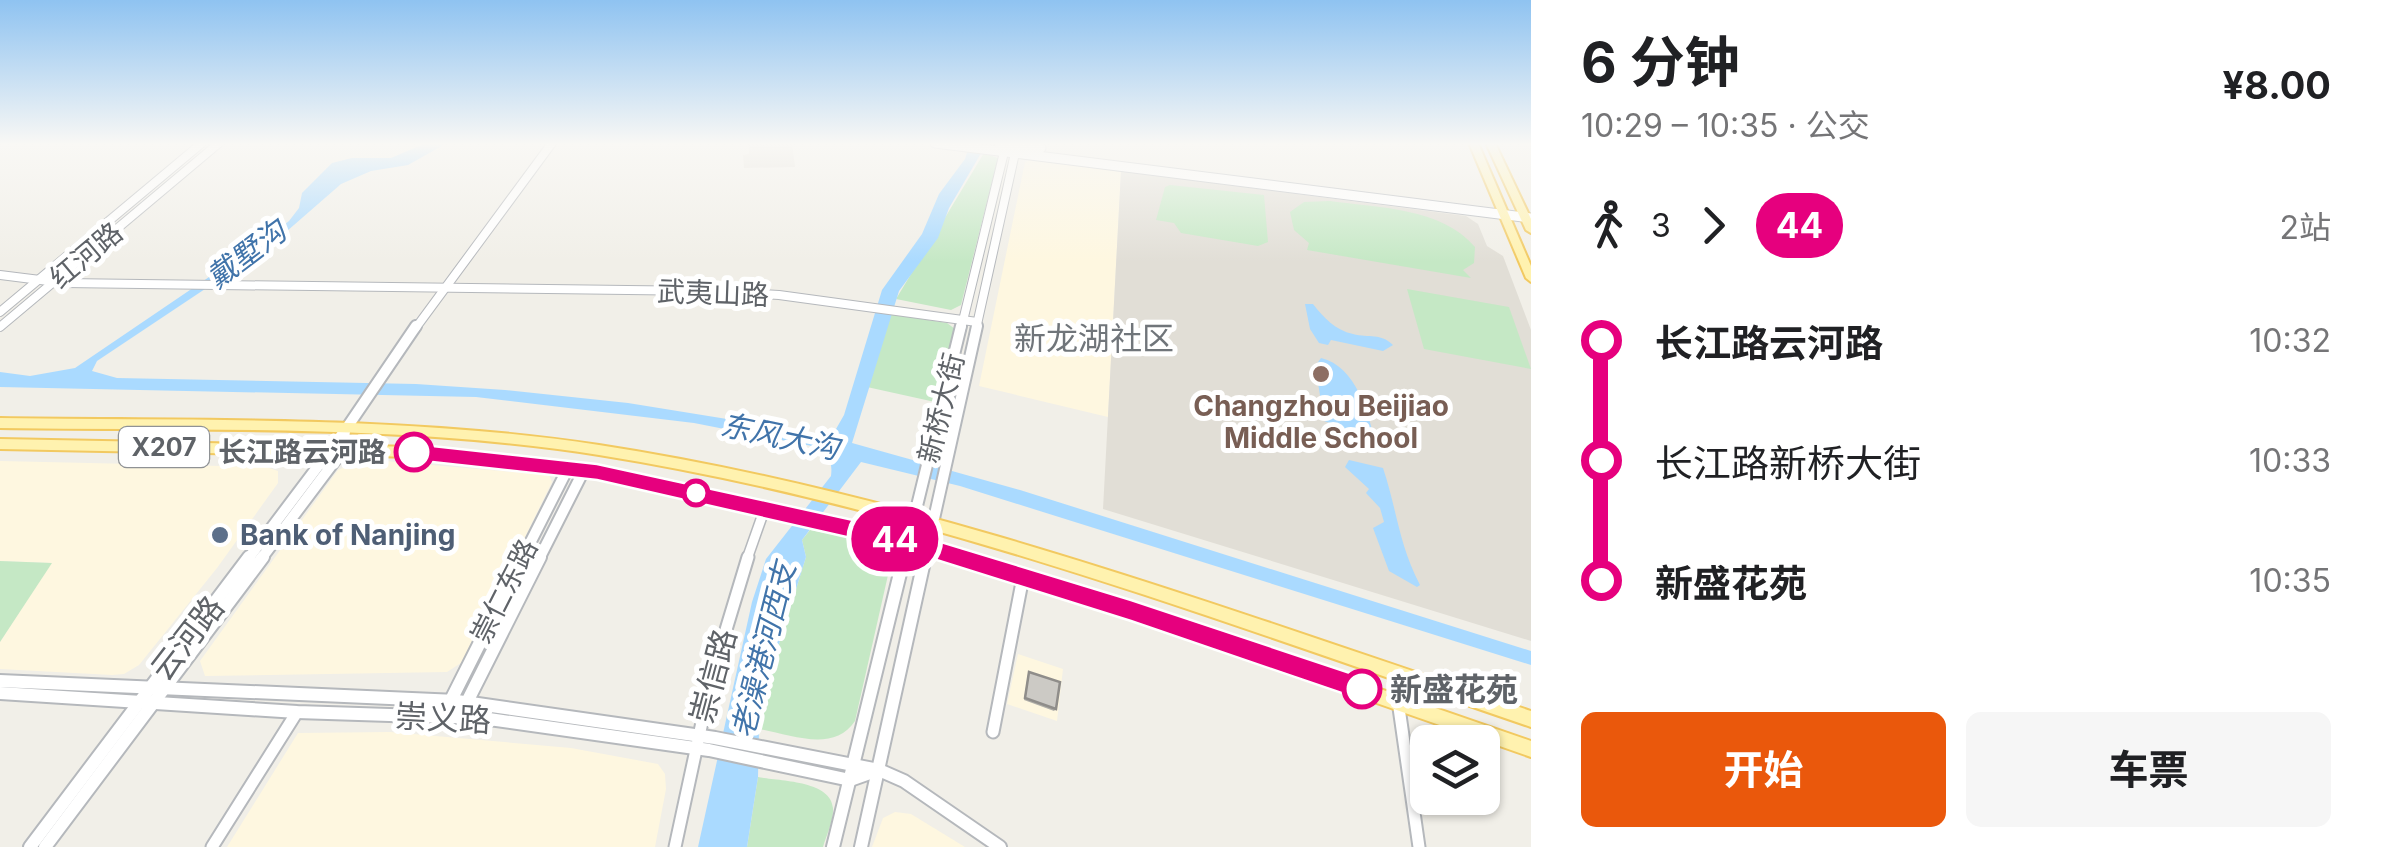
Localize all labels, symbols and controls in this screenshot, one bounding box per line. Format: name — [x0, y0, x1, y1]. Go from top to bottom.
text: 6 分钟 — [1581, 29, 1740, 95]
text: ¥8.00 — [2223, 62, 2331, 108]
text: 10:29 – 10:35 · 公交 — [1581, 106, 1870, 145]
icon: walk — [1581, 198, 1636, 253]
icon: forward — [1686, 198, 1741, 253]
text: 44 — [1776, 204, 1823, 246]
text: 3 — [1651, 206, 1671, 245]
text: 2站 — [2279, 208, 2331, 247]
water label: 戴墅沟 — [199, 211, 295, 295]
street label: 红河路 — [43, 215, 129, 295]
street label: 武夷山路 — [656, 274, 770, 312]
district label: 新龙湖社区 — [1014, 319, 1174, 358]
text: 长江路云河路 — [1655, 320, 1883, 366]
text: 10:32 — [2249, 321, 2331, 360]
street label: 新桥大街 — [911, 350, 971, 466]
marker: Changzhou Beijiao Middle School — [1310, 363, 1332, 385]
place label: Changzhou Beijiao Middle School — [1193, 389, 1449, 455]
water label: 东风大沟 — [718, 406, 845, 467]
road number: X207 — [119, 427, 209, 467]
marker: 长江路云河路 — [395, 433, 433, 471]
place label: 长江路云河路 — [218, 435, 386, 469]
text: 长江路新桥大街 — [1655, 440, 1921, 486]
text: 10:33 — [2249, 441, 2331, 480]
unlabelled marker — [683, 480, 709, 506]
line badge: 44 — [850, 506, 940, 572]
place label: Bank of Nanjing — [240, 518, 455, 552]
text: 44 — [871, 518, 919, 560]
marker: Bank of Nanjing — [209, 524, 231, 546]
street label: 崇仁东路 — [463, 533, 545, 649]
water label: 老澡港河西支 — [724, 555, 803, 742]
text: 新盛花苑 — [1655, 560, 1807, 606]
text: 10:35 — [2249, 561, 2331, 600]
street label: 云河路 — [142, 588, 232, 688]
street label: 崇信路 — [682, 625, 744, 727]
marker: 新盛花苑 — [1343, 670, 1381, 708]
place label: 新盛花苑 — [1390, 670, 1518, 709]
street label: 崇义路 — [394, 696, 492, 740]
button: 开始 — [1581, 712, 1946, 827]
button: 车票 — [1966, 712, 2331, 827]
map controls — [1410, 725, 1500, 815]
button: layers — [1410, 725, 1500, 815]

